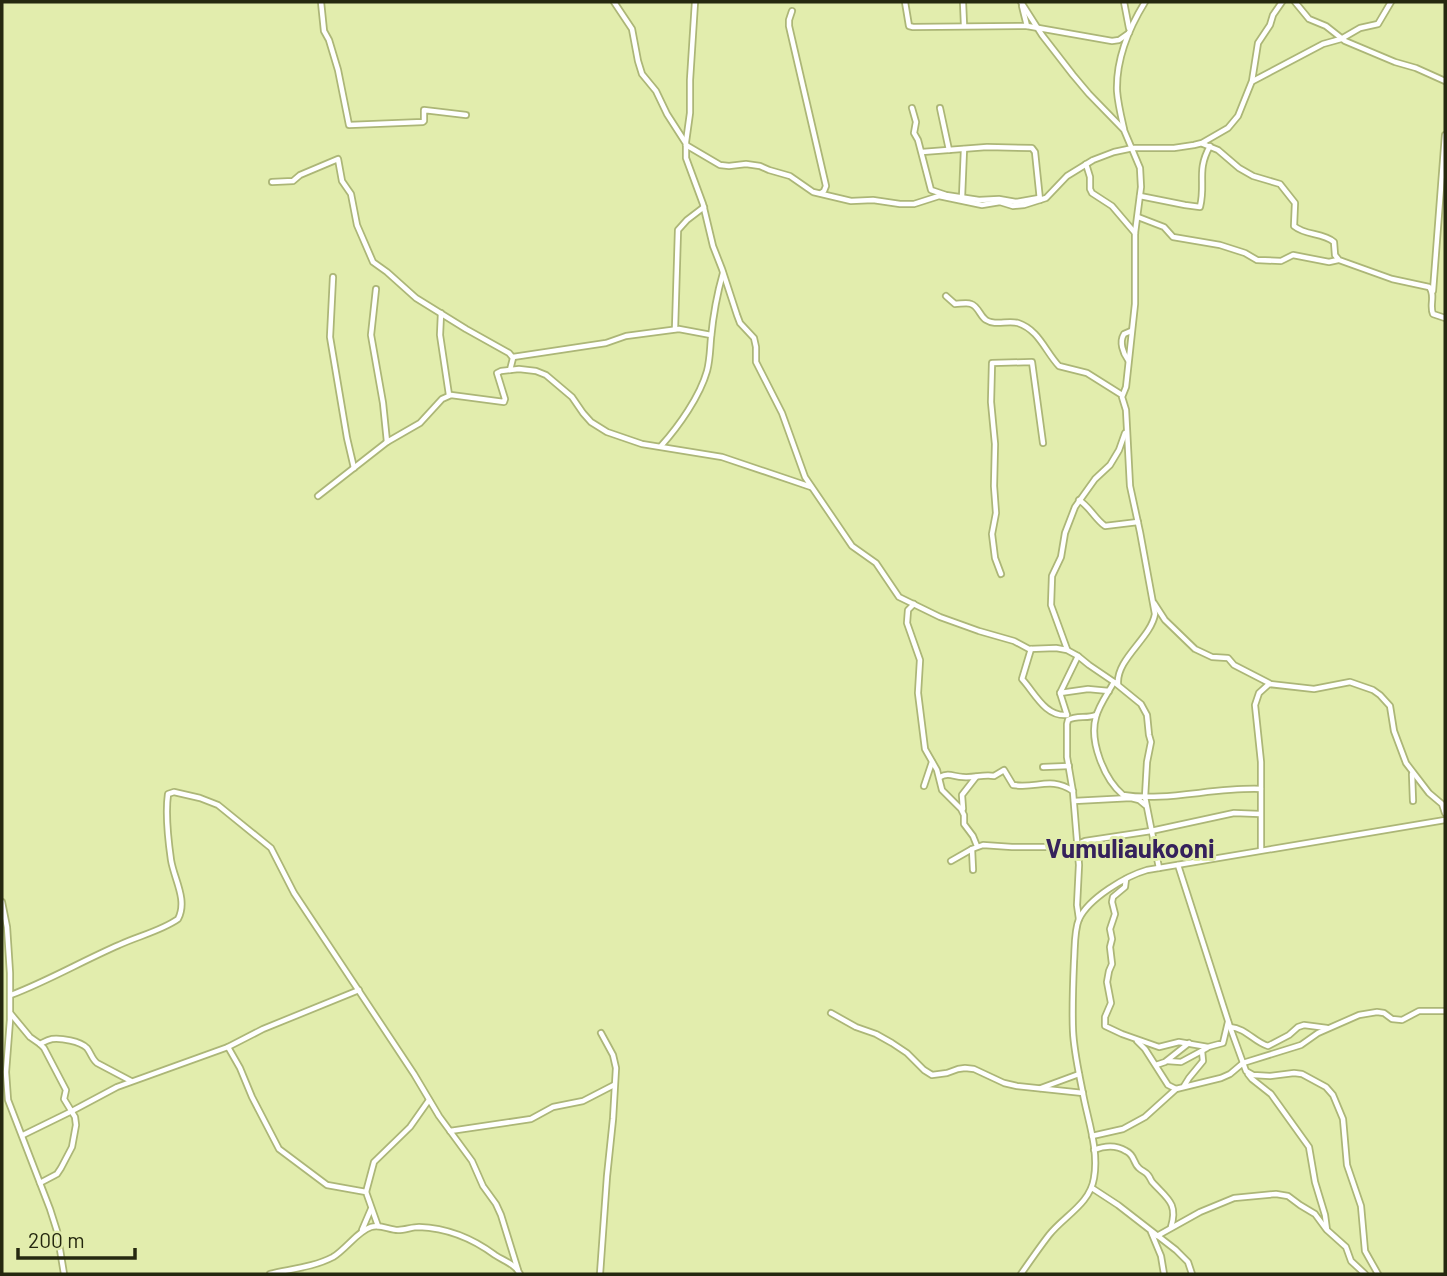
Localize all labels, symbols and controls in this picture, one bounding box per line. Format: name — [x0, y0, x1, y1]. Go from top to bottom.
district label: Vumuliaukooni — [1045, 832, 1215, 863]
scale bar — [18, 1216, 135, 1260]
text: 200 m — [28, 1227, 85, 1252]

